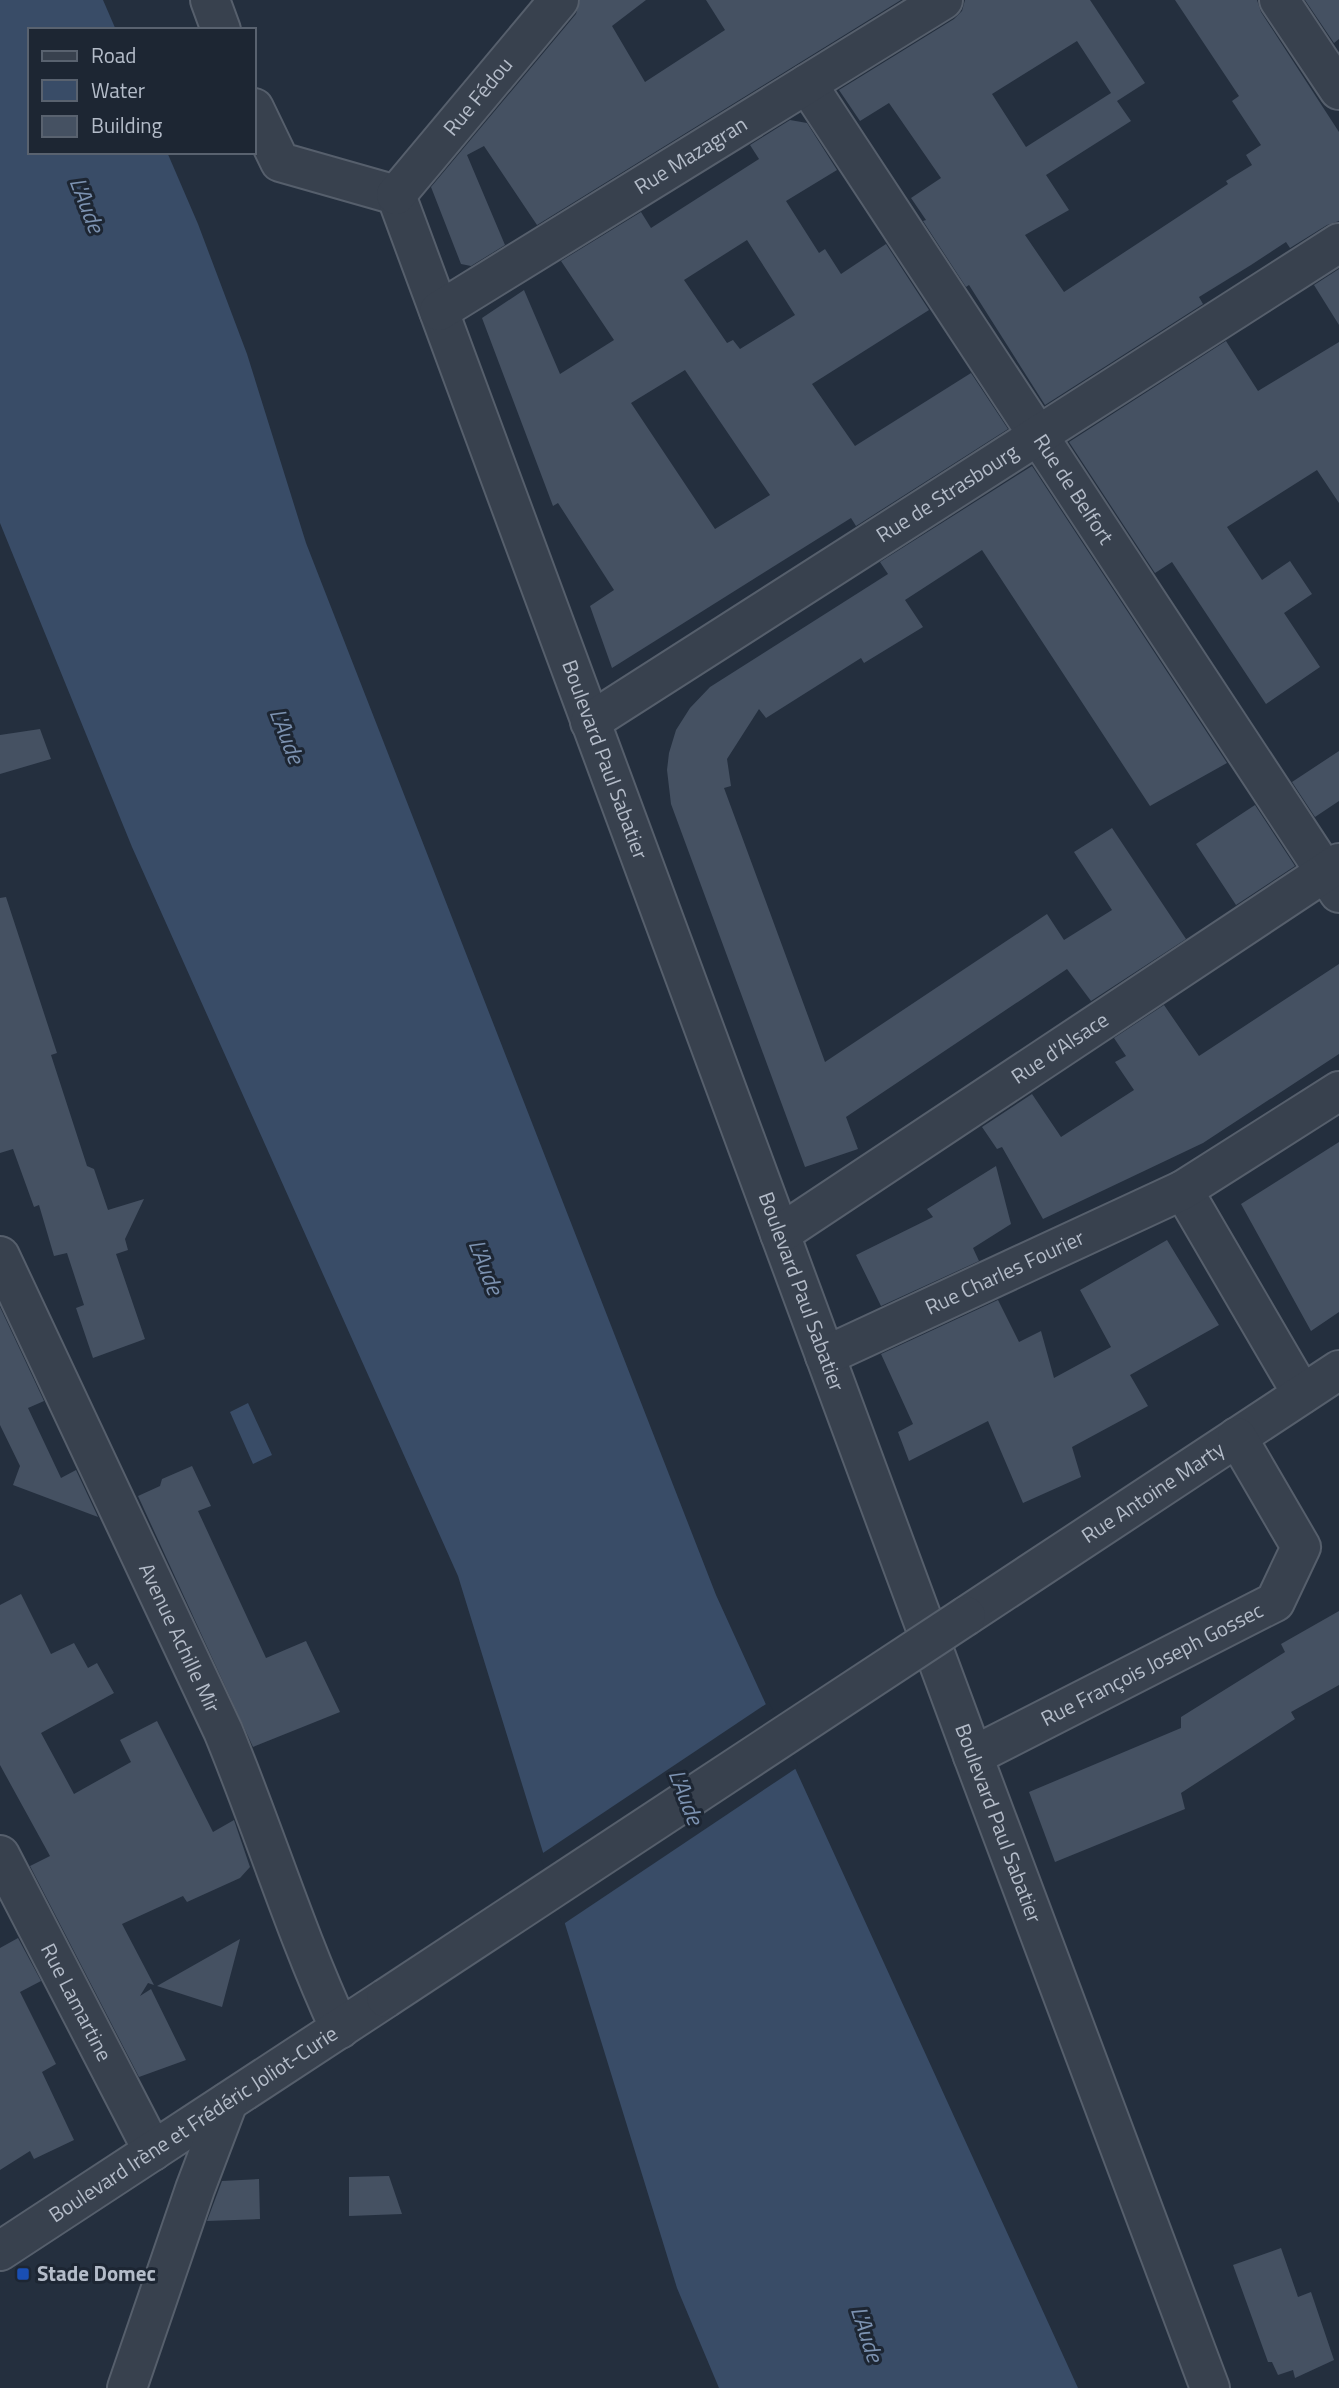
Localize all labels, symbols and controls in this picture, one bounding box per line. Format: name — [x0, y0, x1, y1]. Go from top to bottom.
legend — [28, 28, 256, 154]
text: Road — [91, 39, 136, 71]
street label: Rue Fédou — [435, 50, 520, 142]
text: Water — [91, 74, 145, 106]
street label: Rue Mazagran — [628, 108, 753, 202]
text: Building — [91, 109, 163, 141]
water label: L'Aude — [61, 172, 114, 239]
street label: Rue de Belfort — [1026, 427, 1123, 551]
street label: Rue de Strasbourg — [869, 435, 1024, 550]
street label: Boulevard Paul Sabatier — [554, 655, 657, 864]
water label: L'Aude — [261, 703, 314, 770]
street label: Rue d'Alsace — [1004, 1003, 1115, 1091]
street label: Boulevard Paul Sabatier — [751, 1187, 854, 1395]
street label: Rue Charles Fourier — [919, 1221, 1089, 1323]
water label: L'Aude — [460, 1234, 513, 1301]
street label: Rue Antoine Marty — [1075, 1433, 1230, 1551]
street label: Avenue Achille Mir — [131, 1557, 229, 1718]
street label: Rue François Joseph Gossec — [1035, 1594, 1268, 1734]
street label: Boulevard Paul Sabatier — [947, 1719, 1051, 1927]
water label: L'Aude — [660, 1764, 713, 1831]
street label: Rue Lamartine — [33, 1937, 121, 2067]
street label: Boulevard Irène et Frédéric Joliot-Curie — [42, 2017, 344, 2230]
place label: Stade Domec — [37, 2257, 156, 2289]
marker: Stade Domec — [15, 2266, 31, 2282]
water label: L'Aude — [842, 2301, 893, 2368]

